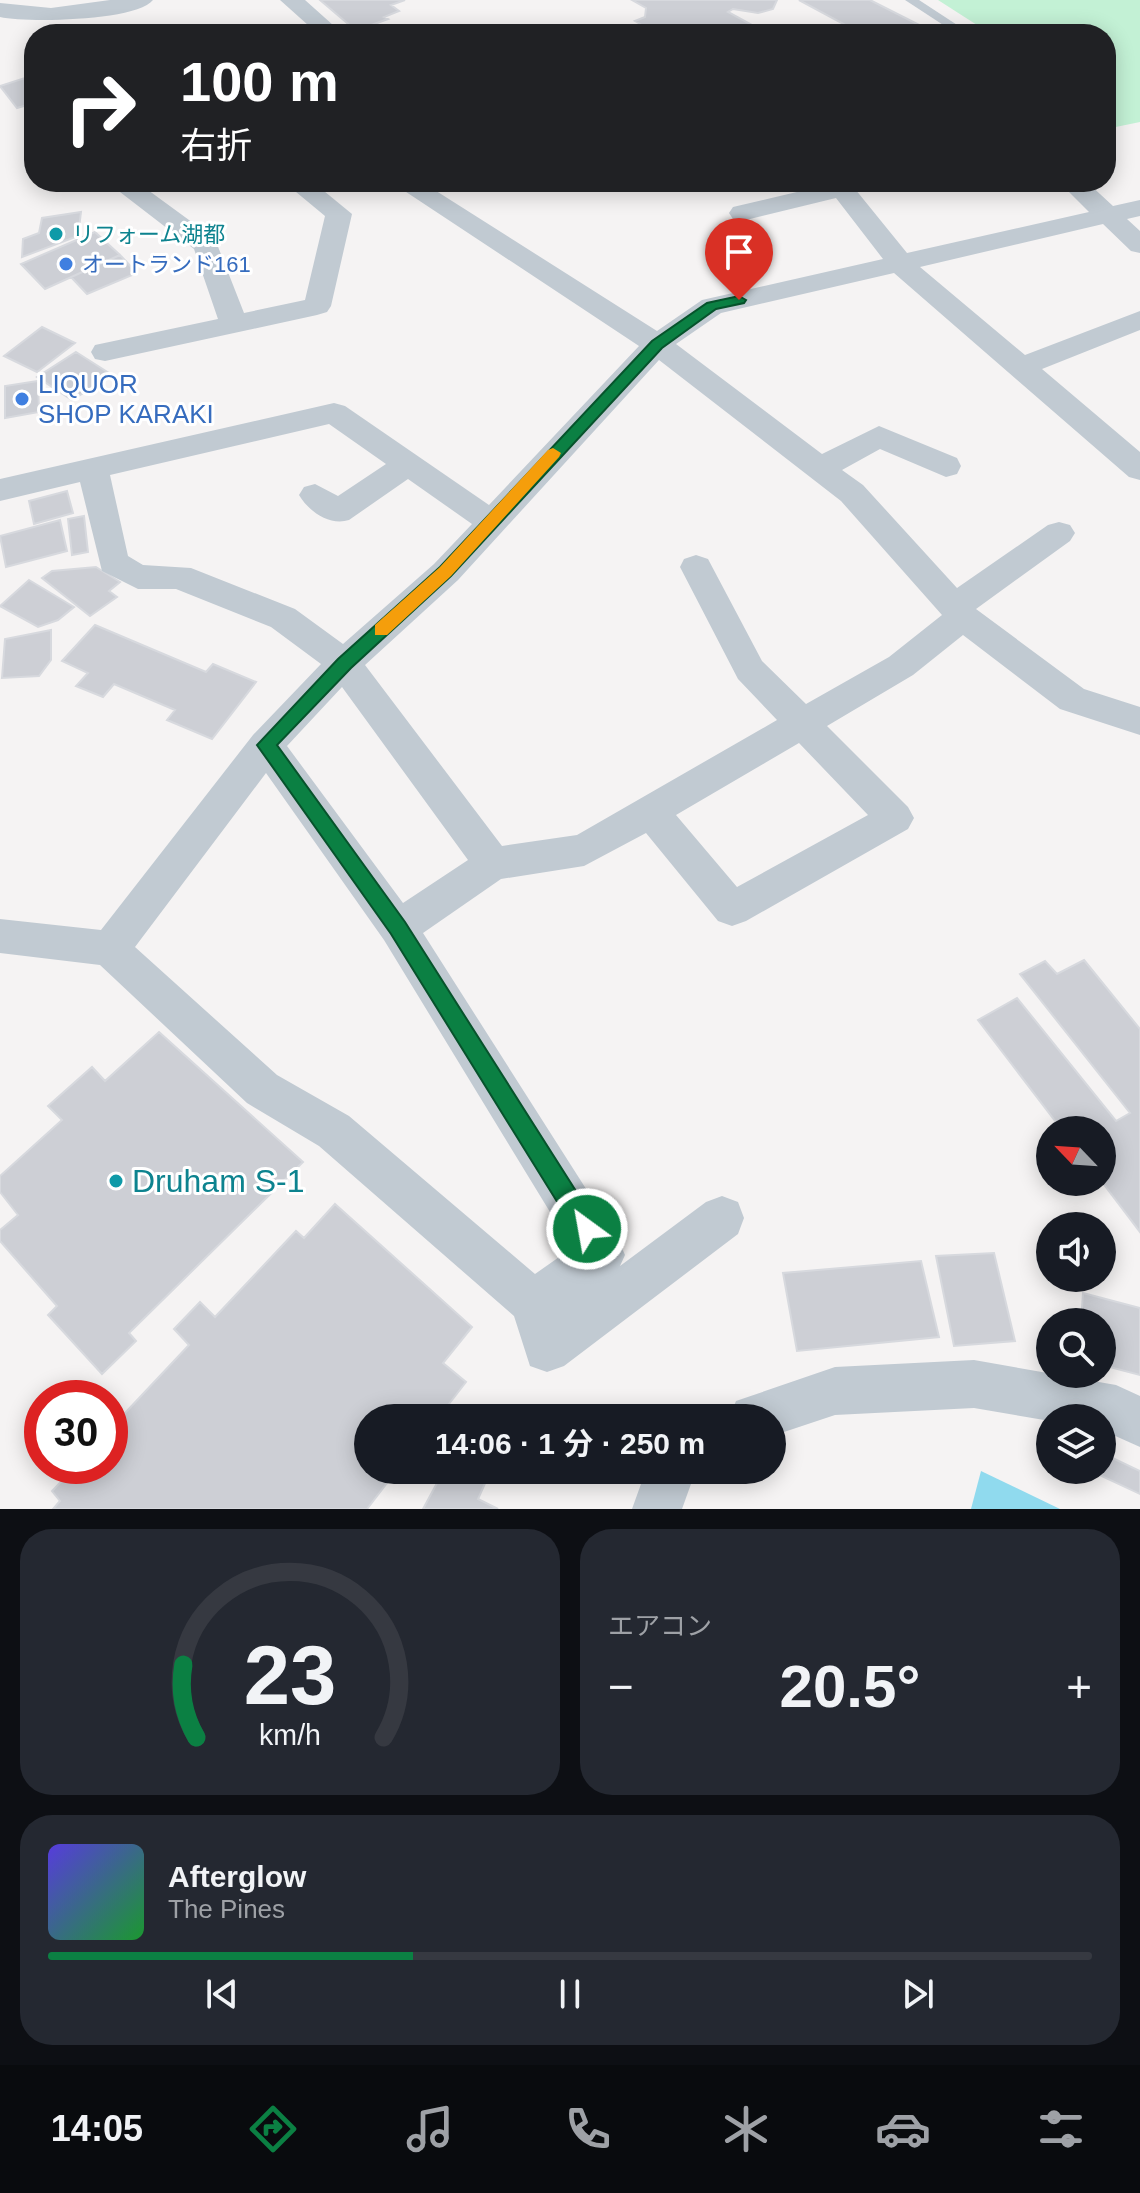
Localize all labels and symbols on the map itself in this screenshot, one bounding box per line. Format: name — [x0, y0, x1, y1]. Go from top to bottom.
pin — [705, 218, 773, 300]
place label: リフォーム湖都 — [72, 222, 225, 247]
marker: リフォーム湖都 — [47, 225, 65, 243]
place label: オートランド161 — [82, 252, 251, 277]
marker: オートランド161 — [57, 255, 75, 273]
place label: LIQUOR SHOP KARAKI — [38, 369, 214, 429]
marker: LIQUOR SHOP KARAKI — [13, 390, 31, 408]
north arrow — [1036, 1116, 1116, 1196]
place label: Druham S-1 — [132, 1163, 305, 1199]
marker: Druham S-1 — [107, 1172, 125, 1190]
position arrow — [545, 1187, 629, 1271]
speed limit sign: 30 — [24, 1380, 128, 1484]

